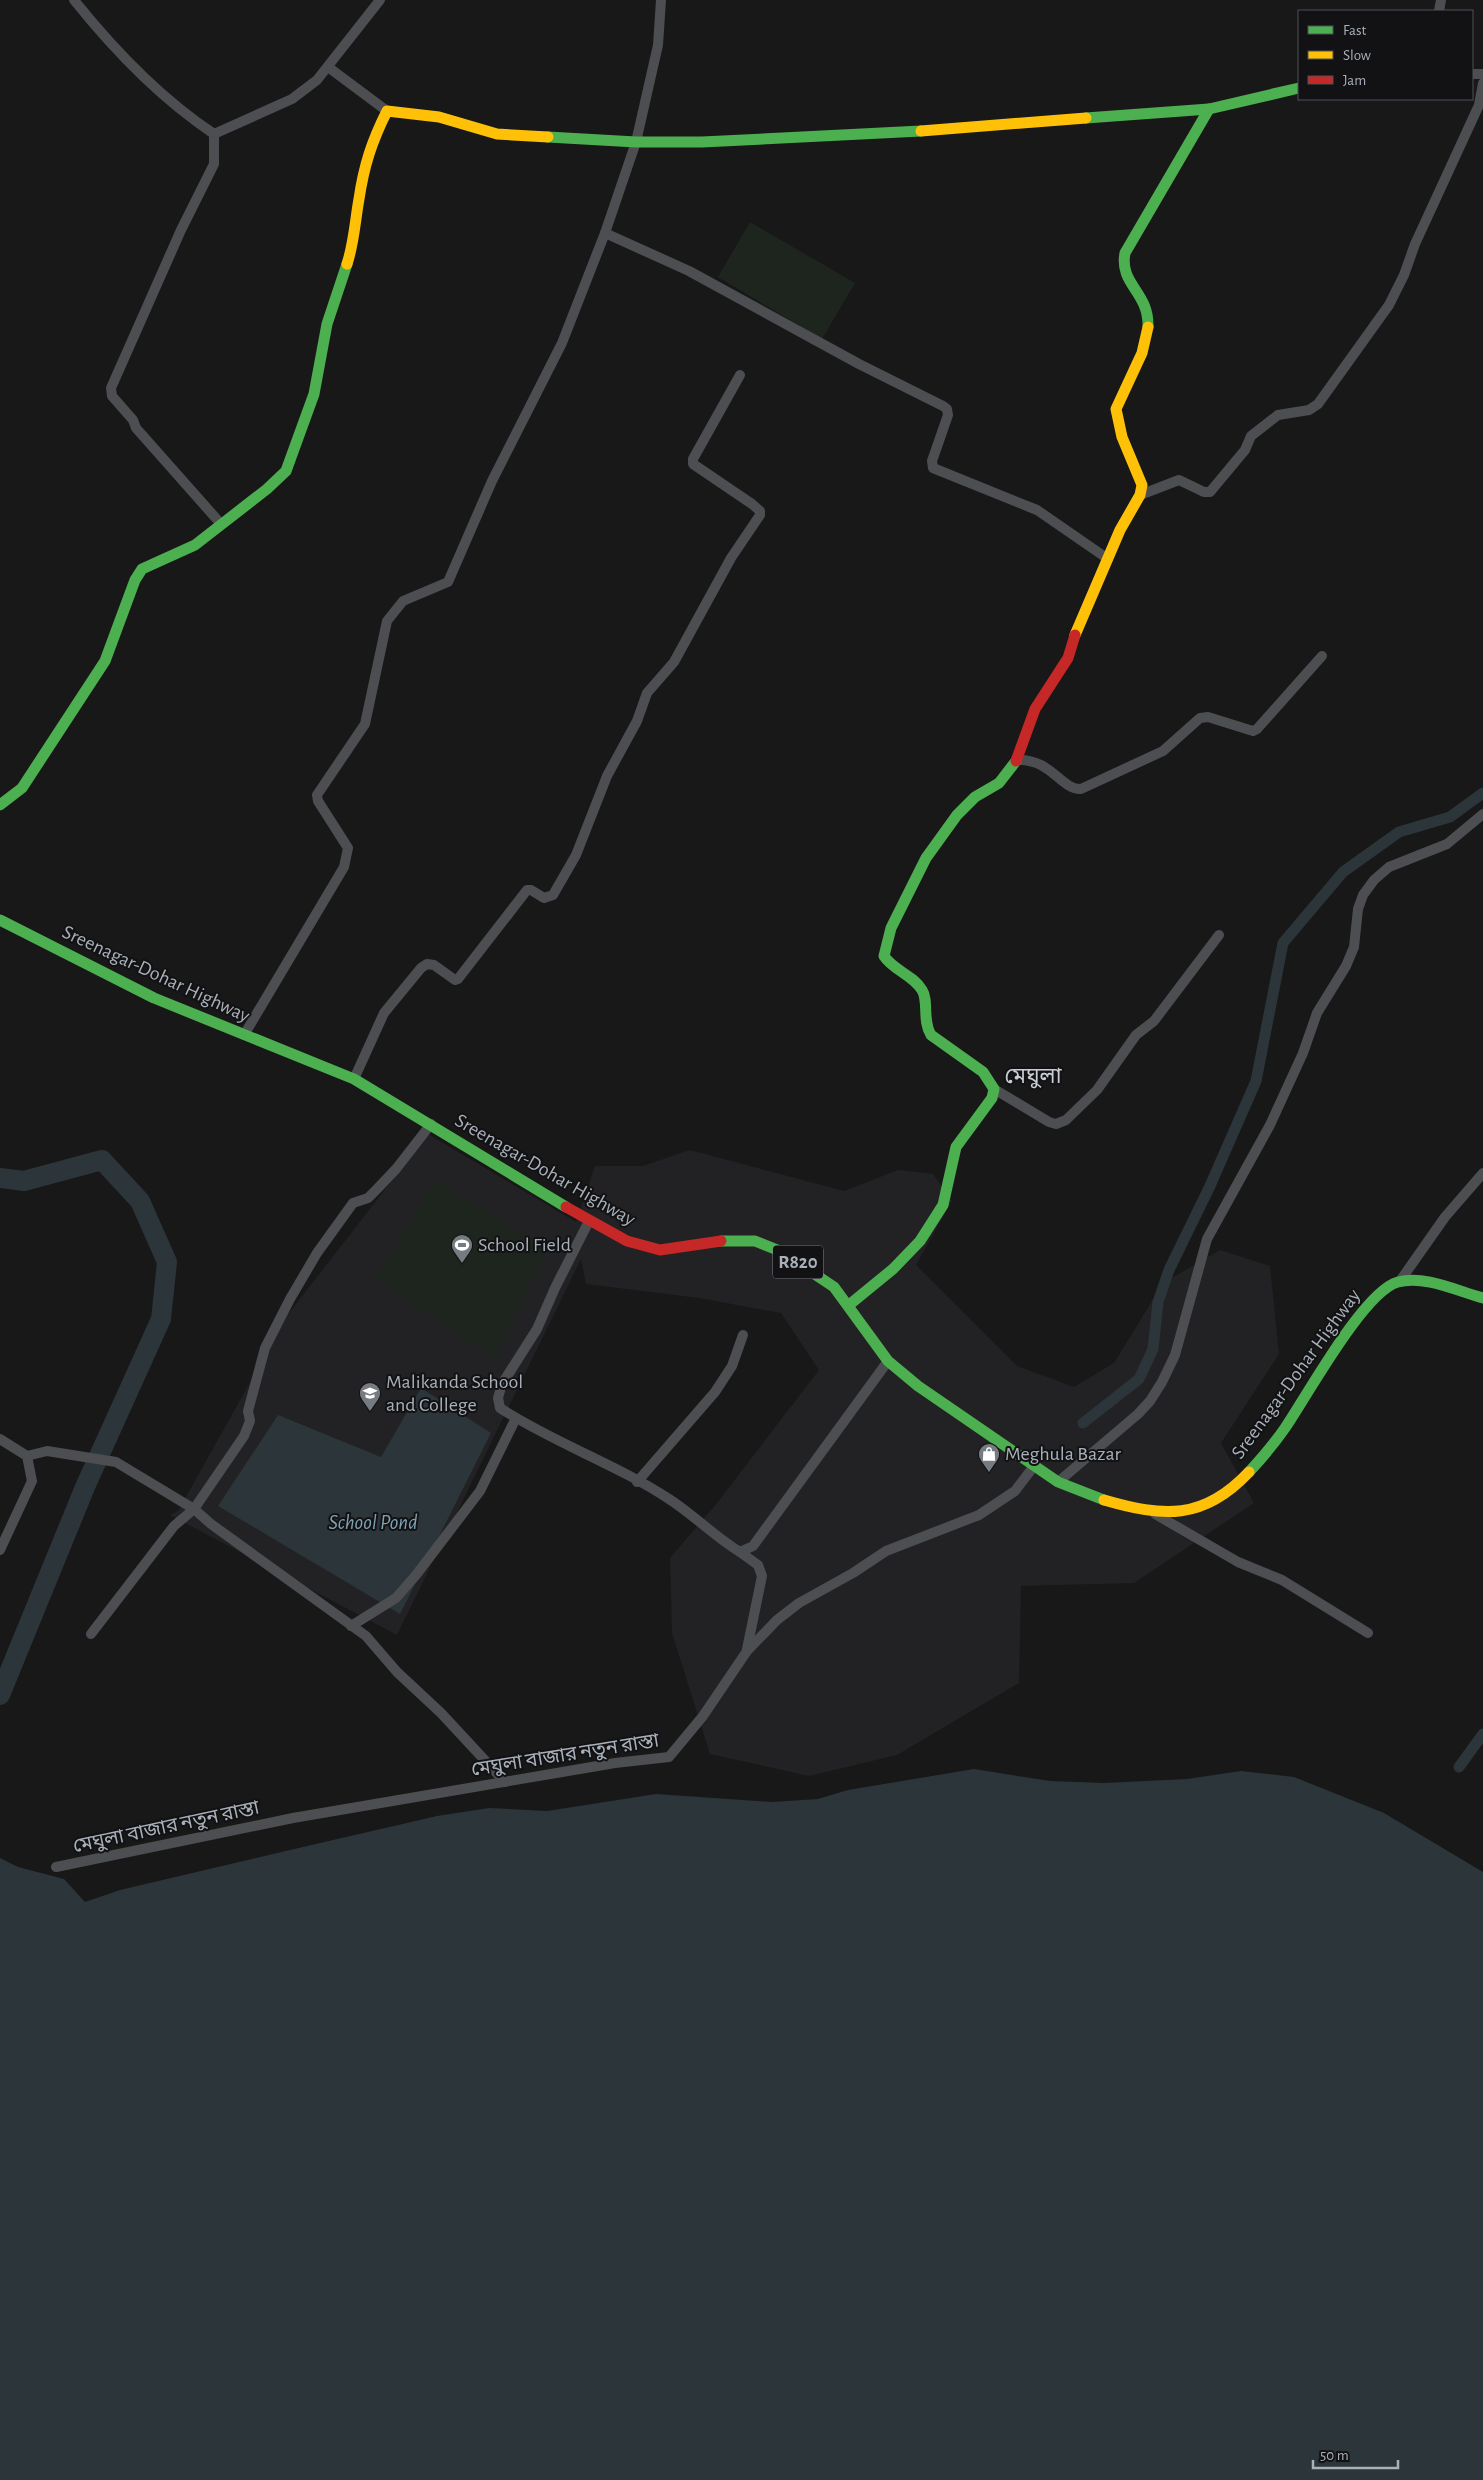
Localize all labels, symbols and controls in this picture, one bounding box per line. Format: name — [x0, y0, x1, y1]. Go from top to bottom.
legend — [1298, 10, 1473, 100]
text: Fast — [1343, 23, 1367, 38]
text: Slow — [1343, 48, 1371, 63]
text: Jam — [1343, 73, 1366, 88]
street label: Sreenagar-Dohar Highway — [59, 922, 253, 1026]
district label: মেঘুলা — [1004, 1065, 1063, 1089]
street label: Sreenagar-Dohar Highway — [451, 1110, 639, 1230]
sports icon: School Field — [450, 1233, 474, 1264]
place label: School Field — [478, 1235, 571, 1255]
road number: R820 — [773, 1246, 823, 1278]
street label: Sreenagar-Dohar Highway — [1228, 1285, 1364, 1463]
place label: Malikanda School and College — [386, 1372, 523, 1415]
school or university icon: Malikanda School and College — [358, 1381, 382, 1412]
shop icon: Meghula Bazar — [977, 1442, 1001, 1473]
place label: Meghula Bazar — [1005, 1444, 1121, 1464]
water label: School Pond — [329, 1512, 417, 1533]
street label: মেঘুলা বাজার নতুন রাস্তা — [470, 1730, 661, 1782]
street label: মেঘুলা বাজার নতুন রাস্তা — [71, 1797, 262, 1858]
scale bar — [1313, 2438, 1398, 2470]
text: 50 m — [1320, 2448, 1349, 2463]

